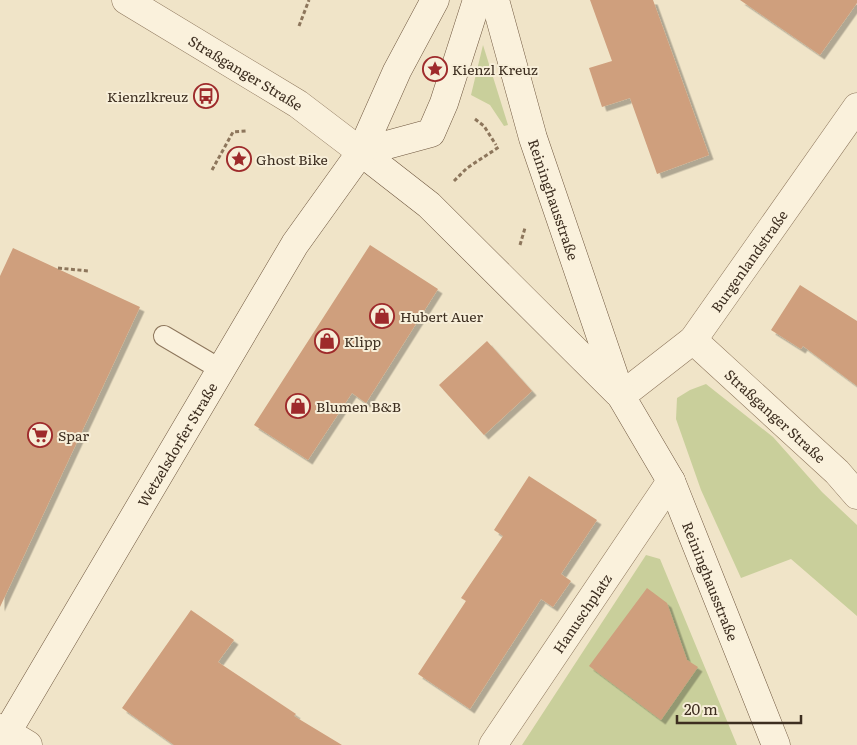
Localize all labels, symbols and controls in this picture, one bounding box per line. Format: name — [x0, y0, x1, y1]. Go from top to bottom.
street label: Straßganger Straße — [185, 30, 307, 114]
place icon: Kienzl Kreuz — [422, 56, 448, 82]
place label: Kienzl Kreuz — [452, 59, 538, 79]
bus stop icon: Kienzlkreuz — [193, 83, 219, 109]
place label: Kienzlkreuz — [107, 86, 188, 106]
street label: Reininghausstraße — [524, 136, 584, 263]
place icon: Ghost Bike — [226, 146, 252, 172]
place label: Ghost Bike — [256, 149, 328, 169]
street label: Burgenlandstraße — [706, 206, 792, 316]
shop icon: Hubert Auer — [369, 303, 395, 329]
place label: Hubert Auer — [400, 306, 483, 326]
shop icon: Klipp — [314, 328, 340, 354]
place label: Klipp — [344, 331, 381, 351]
street label: Straßganger Straße — [721, 364, 830, 467]
street label: Wetzelsdorfer Straße — [132, 378, 221, 510]
shop icon: Blumen B&B — [285, 393, 311, 419]
place label: Blumen B&B — [316, 396, 401, 416]
supermarket icon: Spar — [27, 422, 53, 448]
place label: Spar — [58, 425, 89, 445]
street label: Reininghausstraße — [678, 518, 744, 644]
street label: Hanuschplatz — [548, 569, 616, 657]
scale bar — [677, 692, 801, 724]
text: 20 m — [684, 697, 718, 720]

